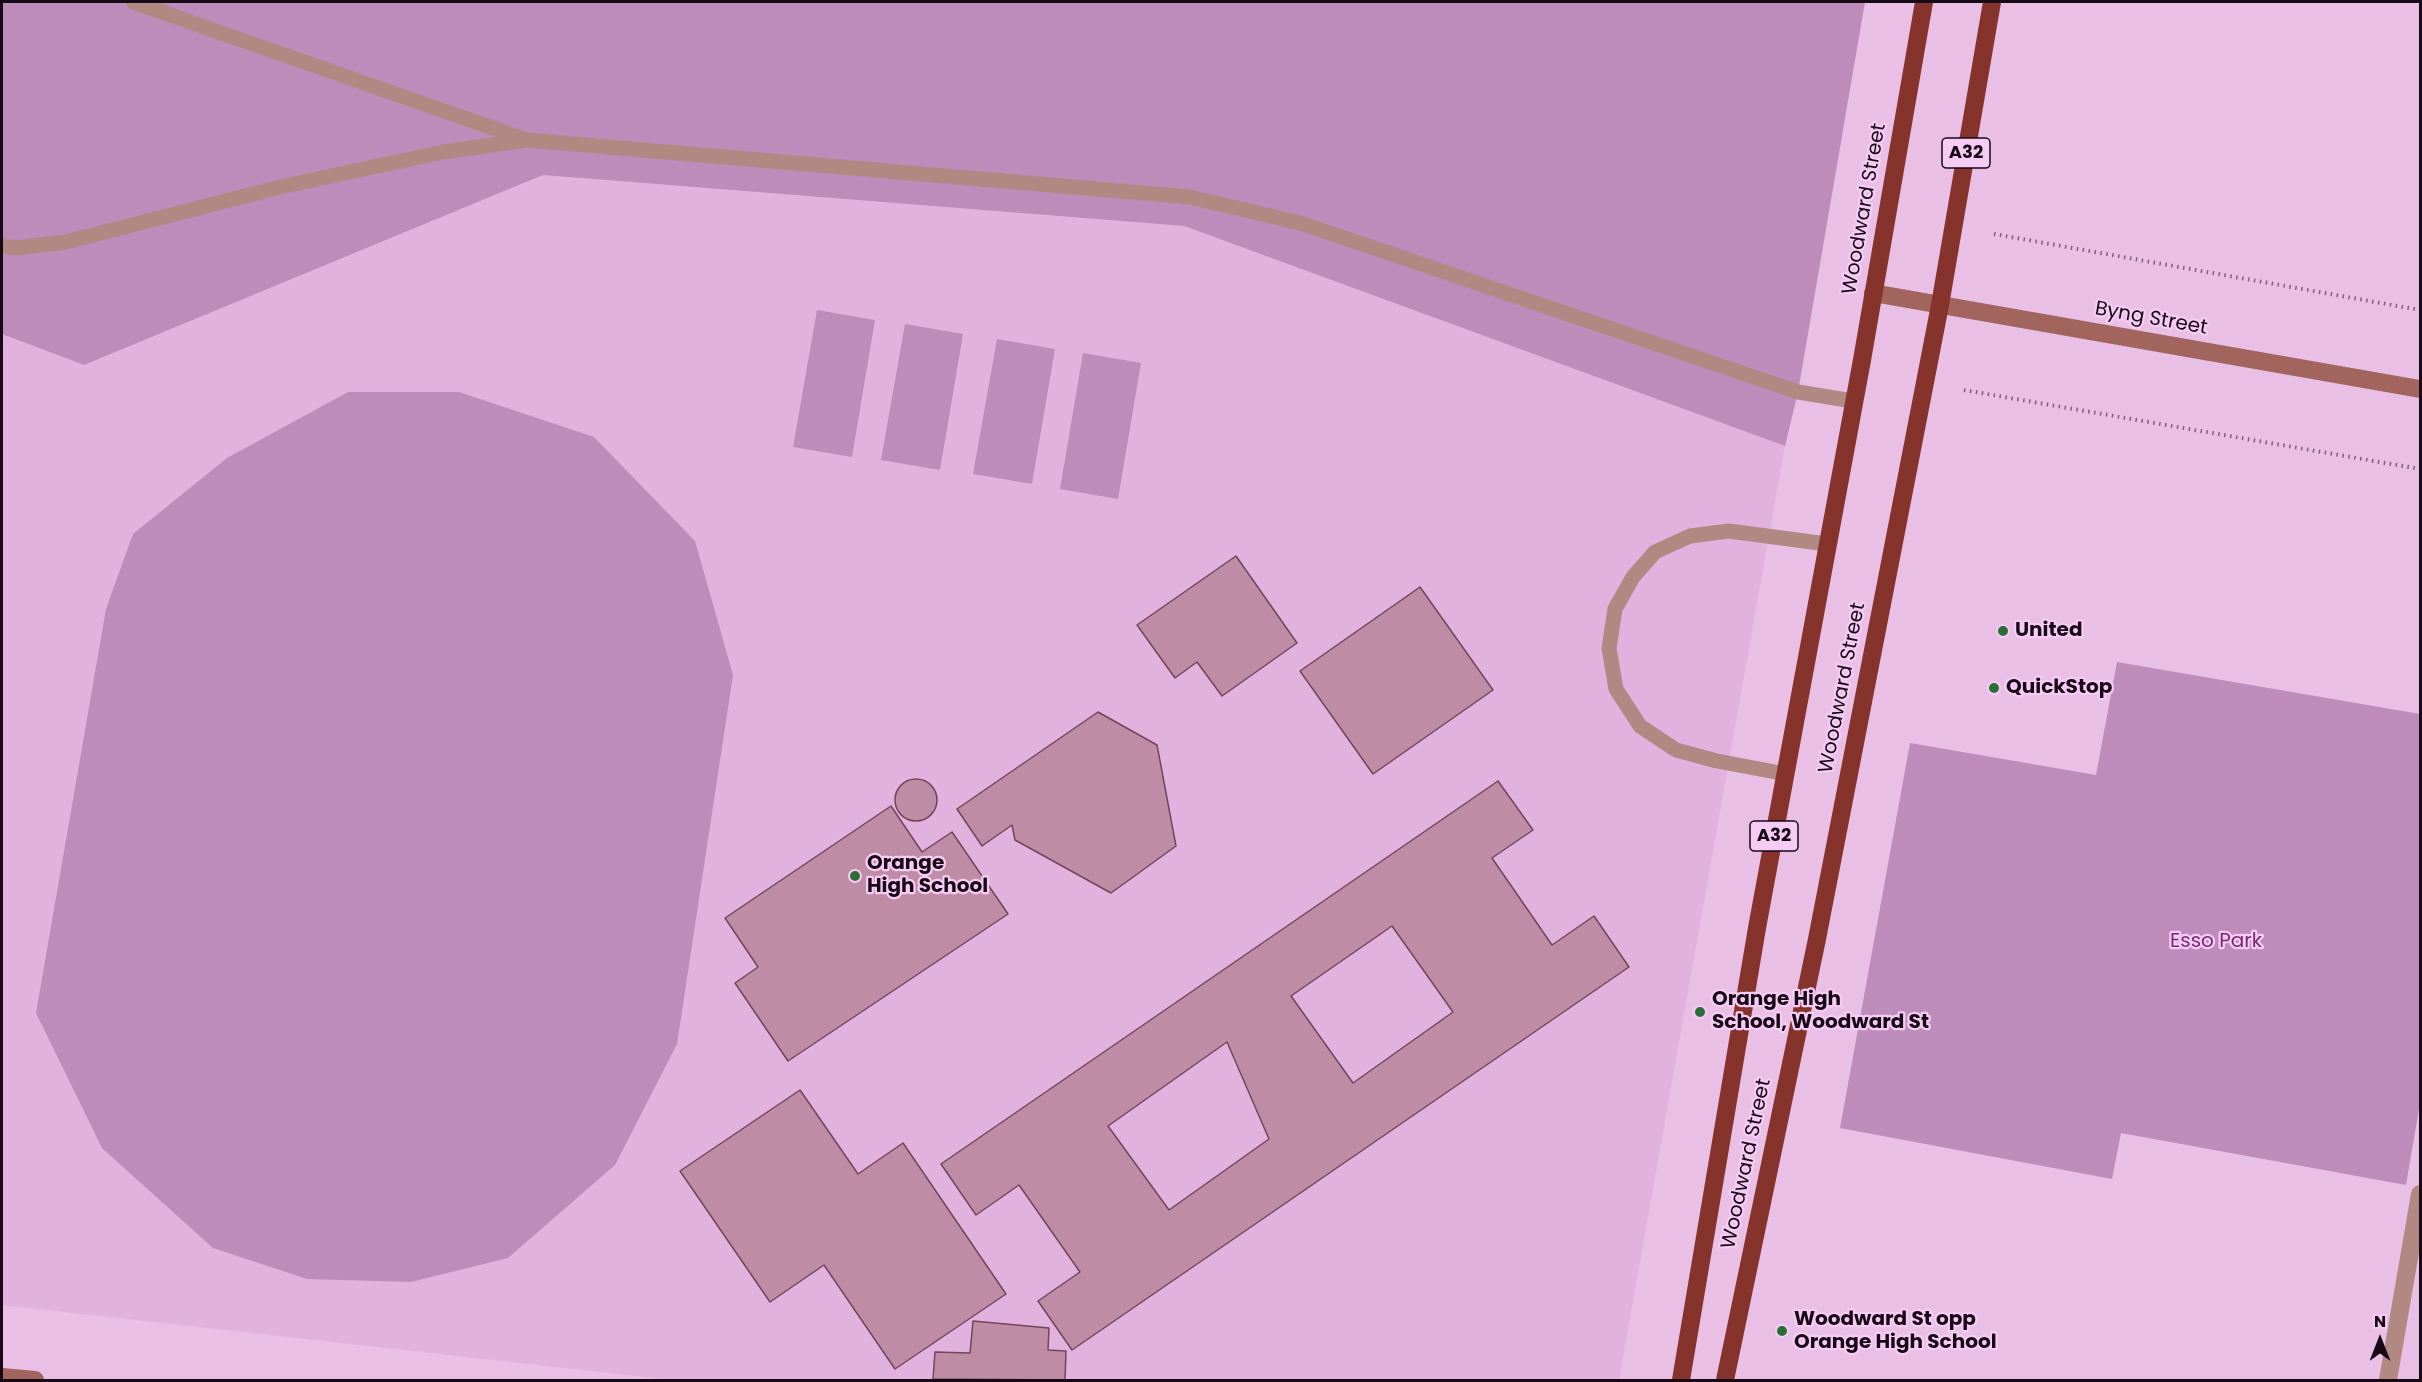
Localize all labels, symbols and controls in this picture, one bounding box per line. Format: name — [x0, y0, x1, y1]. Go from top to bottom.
street label: Woodward Street — [1838, 122, 1892, 296]
road number: A32 — [1942, 138, 1990, 168]
street label: Byng Street — [2093, 297, 2209, 341]
street label: Woodward Street — [1815, 601, 1871, 775]
place label: United — [2015, 619, 2082, 643]
marker: United — [1996, 624, 2010, 638]
place label: QuickStop — [2006, 676, 2112, 700]
marker: QuickStop — [1987, 681, 2001, 695]
road number: A32 — [1750, 821, 1798, 851]
place label: Orange High School — [867, 852, 988, 899]
marker: Orange High School — [848, 869, 862, 883]
park label: Esso Park — [2170, 930, 2262, 954]
place label: Orange High School, Woodward St — [1712, 988, 1929, 1035]
marker: Orange High School, Woodward St — [1693, 1005, 1707, 1019]
street label: Woodward Street — [1717, 1077, 1777, 1251]
place label: Woodward St opp Orange High School — [1794, 1308, 1997, 1355]
north arrow — [2350, 1310, 2410, 1370]
text: N — [2374, 1310, 2386, 1333]
marker: Woodward St opp Orange High School — [1775, 1324, 1789, 1338]

